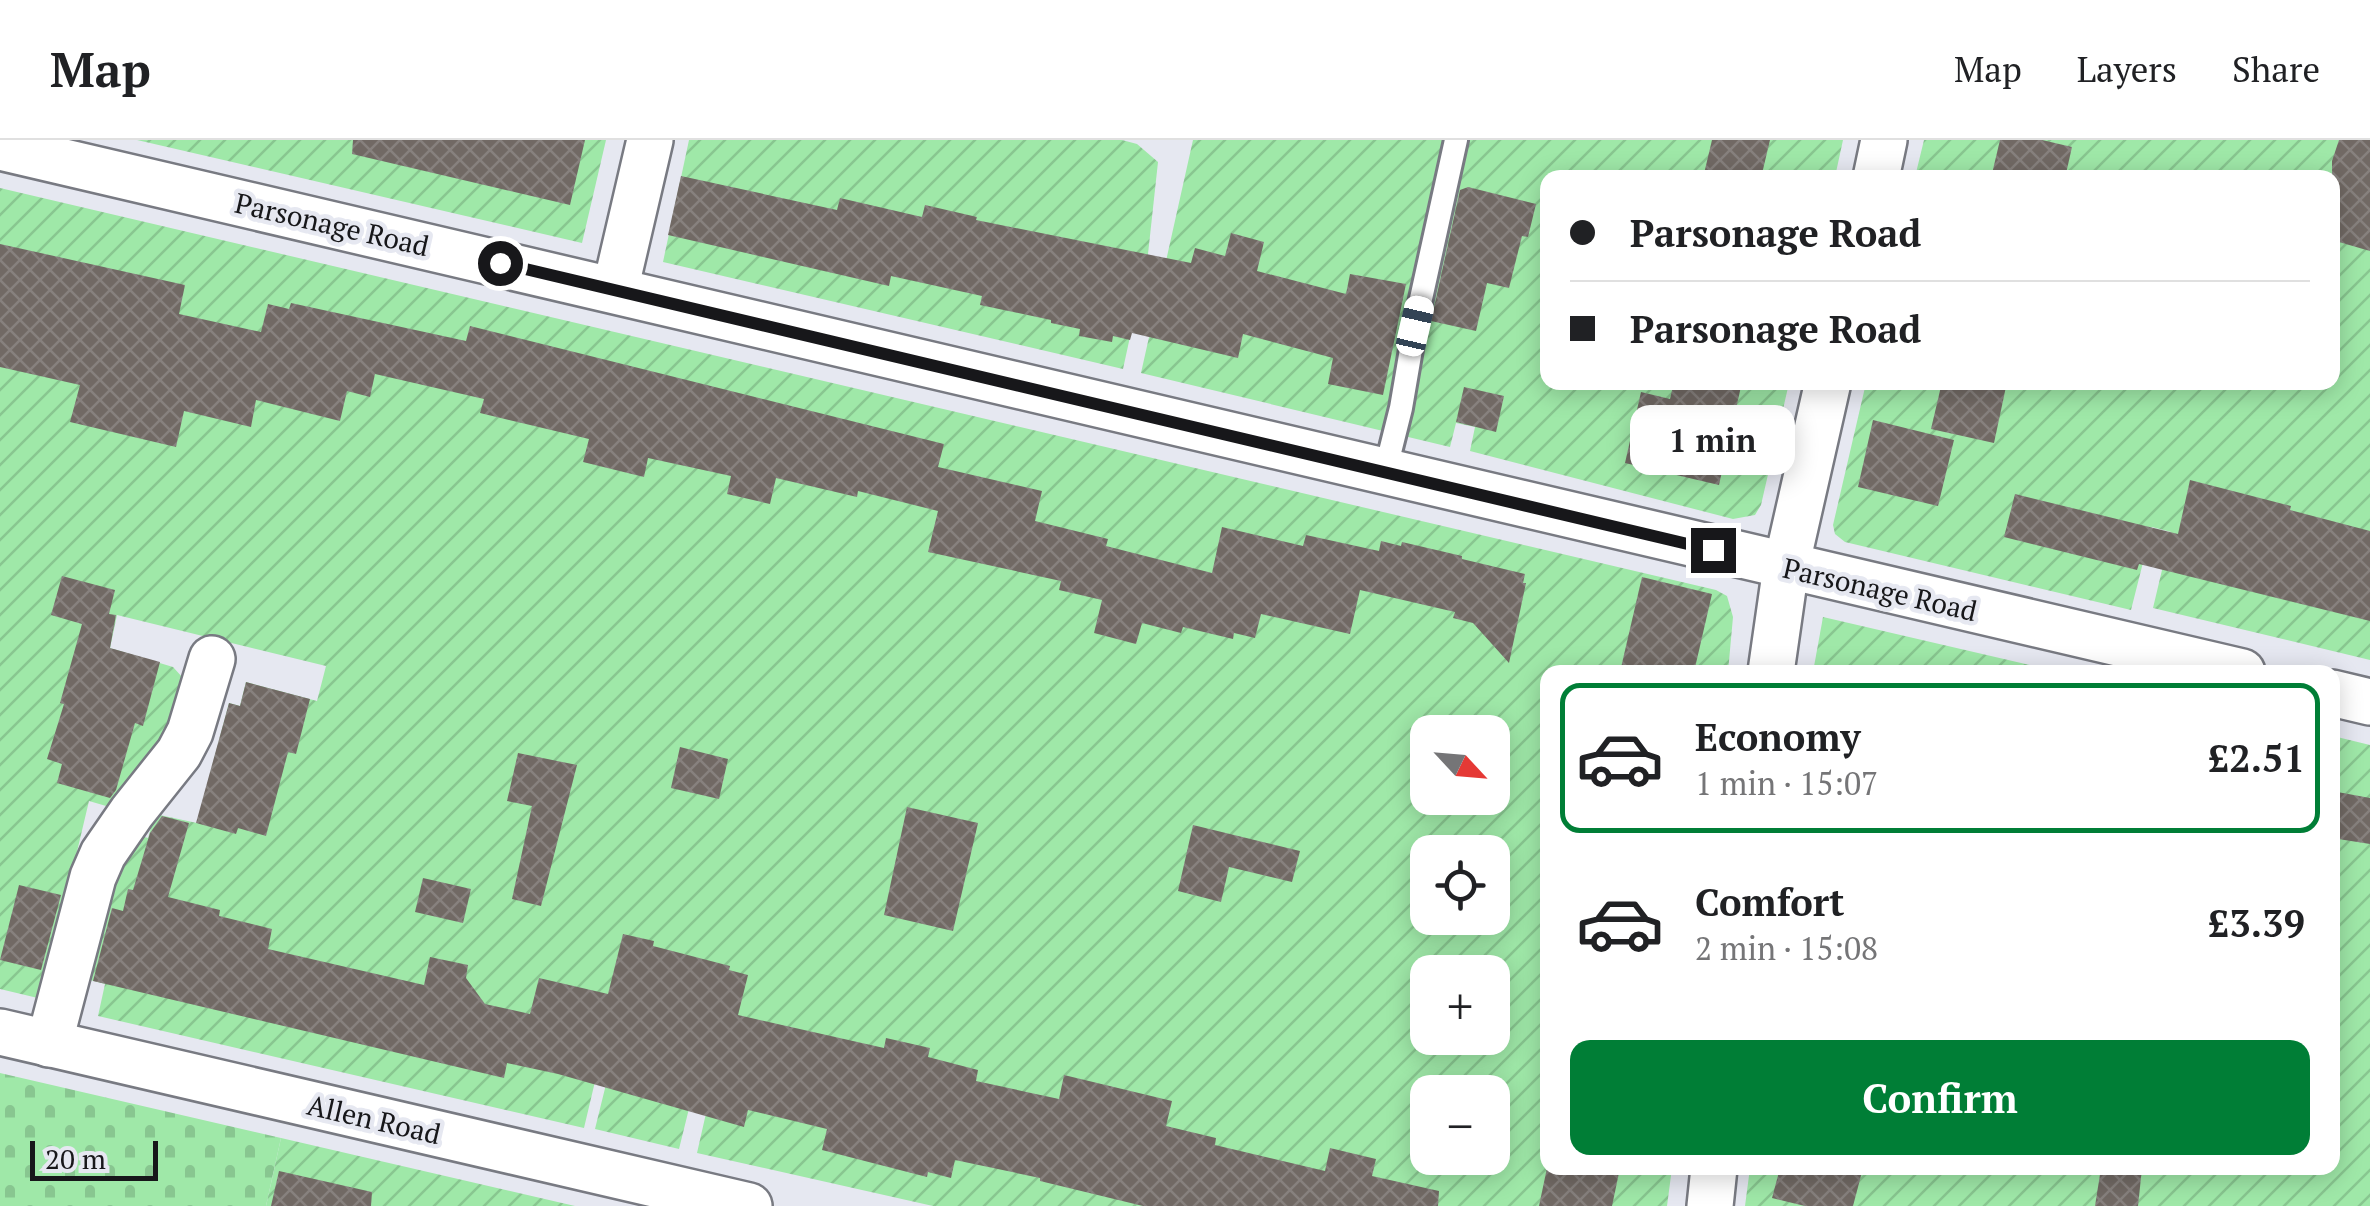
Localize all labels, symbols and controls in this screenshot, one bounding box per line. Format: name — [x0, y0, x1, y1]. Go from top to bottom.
text: Map — [50, 37, 151, 101]
text: Map — [1954, 46, 2022, 92]
text: Layers — [2077, 46, 2177, 92]
text: Share — [2232, 46, 2320, 92]
street label: Parsonage Road — [231, 184, 433, 264]
text: Parsonage Road — [1630, 208, 1921, 258]
route start — [478, 241, 523, 286]
car — [1394, 293, 1436, 359]
text: Parsonage Road — [1630, 304, 1921, 354]
callout: 1 min — [1630, 405, 1796, 475]
text: 1 min — [1669, 419, 1756, 461]
route end — [1691, 528, 1736, 573]
street label: Parsonage Road — [1779, 549, 1981, 629]
text: Economy — [1695, 712, 1861, 762]
icon: car — [1575, 713, 1665, 803]
north arrow — [1410, 715, 1510, 815]
map controls — [1410, 715, 1510, 1175]
text: £2.51 — [2208, 733, 2305, 783]
text: 1 min · 15:07 — [1695, 762, 1878, 804]
button: locate — [1410, 835, 1510, 935]
text: Comfort — [1695, 877, 1844, 927]
icon: car — [1575, 878, 1665, 968]
text: £3.39 — [2208, 898, 2305, 948]
text: 2 min · 15:08 — [1695, 927, 1878, 969]
button: + — [1410, 955, 1510, 1055]
button: Confirm — [1570, 1040, 2310, 1155]
button: − — [1410, 1075, 1510, 1175]
street label: Allen Road — [304, 1086, 444, 1152]
scale bar — [30, 1136, 158, 1180]
text: 20 m — [45, 1140, 106, 1177]

